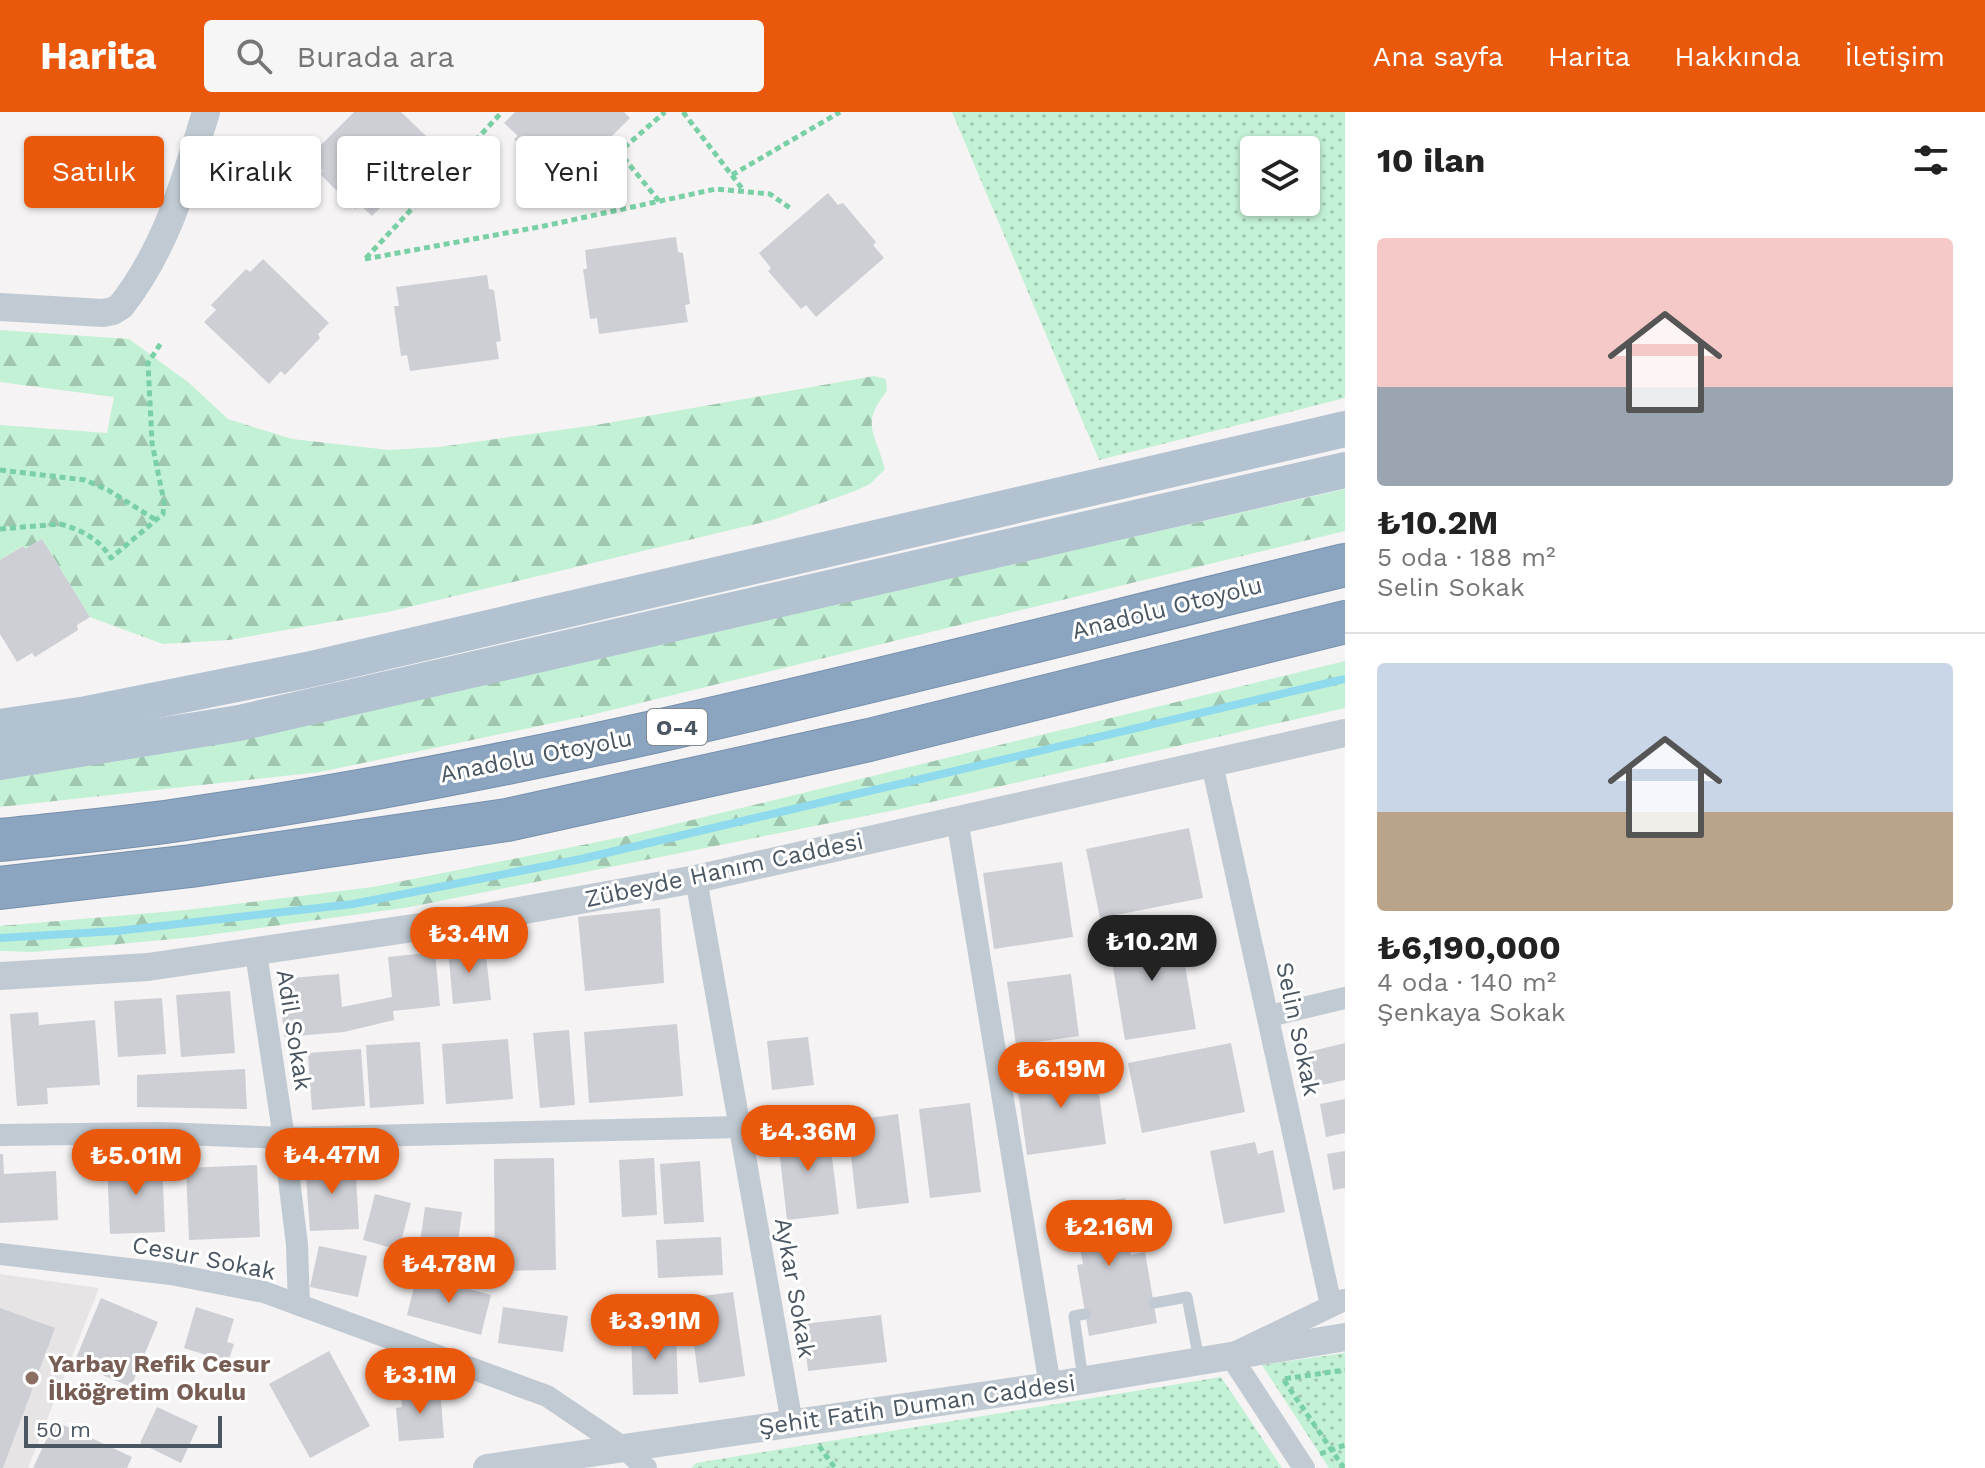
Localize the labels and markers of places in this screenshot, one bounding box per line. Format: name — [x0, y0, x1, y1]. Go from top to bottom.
pin: ₺3.4M — [413, 907, 525, 975]
pin: ₺10.2M — [1087, 915, 1217, 983]
pin: ₺6.19M — [996, 1042, 1126, 1110]
pin: ₺4.36M — [743, 1105, 873, 1173]
pin: ₺4.47M — [267, 1128, 397, 1196]
pin: ₺5.01M — [71, 1129, 201, 1197]
pin: ₺2.16M — [1044, 1200, 1174, 1268]
pin: ₺4.78M — [384, 1237, 514, 1305]
pin: ₺3.91M — [590, 1294, 720, 1362]
pin: ₺3.1M — [364, 1348, 476, 1416]
place label: Yarbay Refik Cesur İlköğretim Okulu — [48, 1350, 271, 1406]
marker: Yarbay Refik Cesur İlköğretim Okulu — [23, 1369, 41, 1387]

